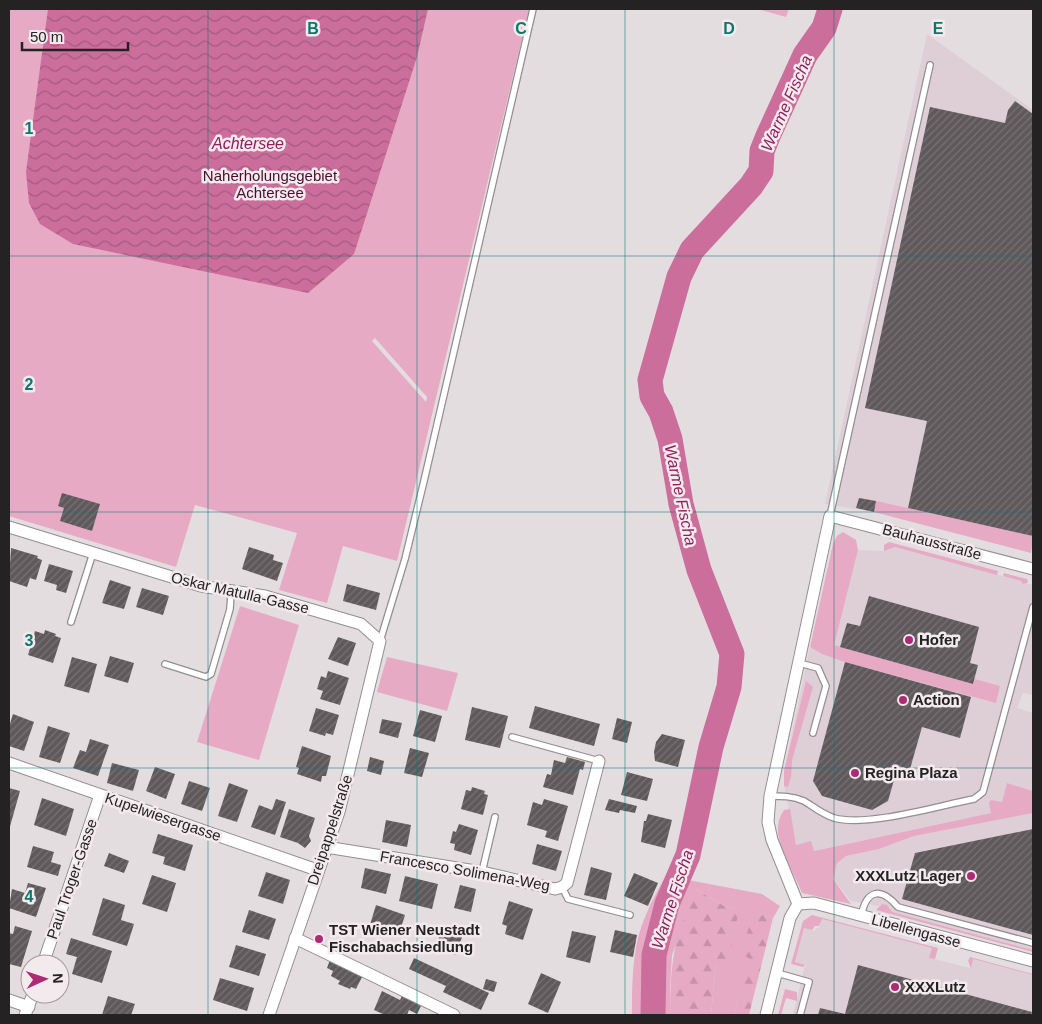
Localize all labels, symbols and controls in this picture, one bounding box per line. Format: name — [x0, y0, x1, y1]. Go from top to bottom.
scale bar — [22, 20, 129, 52]
text: B — [307, 20, 319, 37]
text: C — [515, 20, 527, 37]
text: D — [723, 20, 735, 37]
text: E — [933, 20, 944, 37]
text: 50 m — [30, 28, 63, 45]
water label: Warme Fischa — [758, 53, 815, 154]
text: 1 — [25, 120, 34, 137]
water label: Achtersee — [211, 135, 284, 152]
park label: Naherholungsgebiet Achtersee — [203, 167, 338, 201]
text: 2 — [25, 376, 34, 393]
water label: Warme Fischa — [662, 443, 700, 547]
street label: Bauhausstraße — [881, 520, 983, 563]
street label: Oskar Matulla-Gasse — [170, 568, 311, 617]
place label: Hofer — [919, 631, 958, 648]
text: 3 — [25, 632, 34, 649]
marker: Hofer — [903, 634, 915, 646]
place label: Action — [913, 691, 960, 708]
marker: Action — [897, 694, 909, 706]
place label: Regina Plaza — [865, 764, 958, 781]
marker: Regina Plaza — [849, 767, 861, 779]
street label: Dreipappelstraße — [304, 773, 355, 887]
street label: Kupelwiesergasse — [103, 789, 223, 844]
street label: Paul Troger-Gasse — [43, 817, 100, 941]
street label: Francesco Solimena-Weg — [379, 847, 551, 894]
water label: Warme Fischa — [649, 848, 696, 951]
place label: XXXLutz Lager — [855, 867, 961, 884]
marker: XXXLutz Lager — [965, 870, 977, 882]
text: 4 — [25, 888, 34, 905]
street label: Libellengasse — [870, 910, 963, 951]
place label: TST Wiener Neustadt Fischabachsiedlung — [329, 921, 480, 955]
marker: TST Wiener Neustadt Fischabachsiedlung — [313, 933, 325, 945]
north arrow — [20, 954, 70, 1004]
text: N — [50, 973, 66, 984]
place label: XXXLutz — [905, 978, 966, 995]
marker: XXXLutz — [889, 981, 901, 993]

